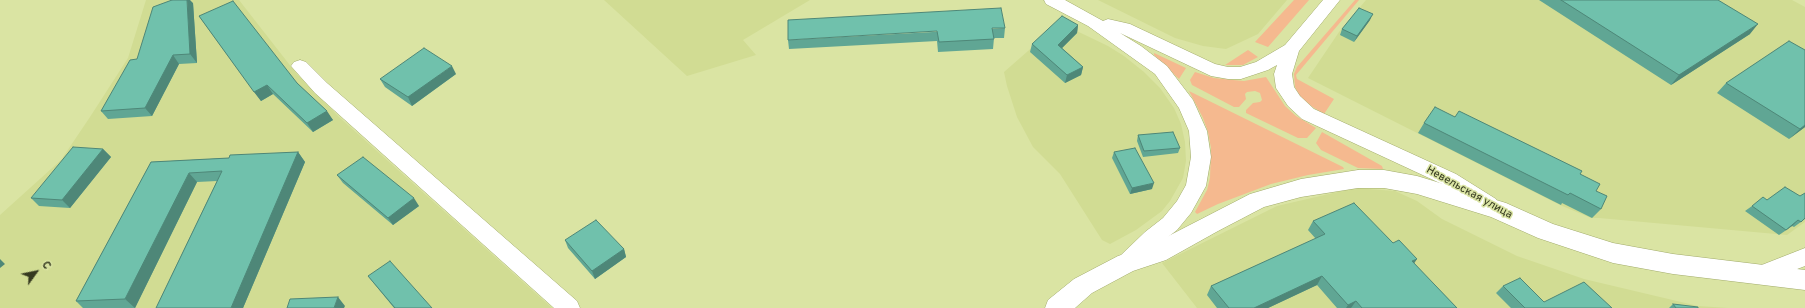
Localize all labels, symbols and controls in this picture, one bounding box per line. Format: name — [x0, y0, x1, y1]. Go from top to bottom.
street label: Невельская улица — [1424, 164, 1514, 222]
north arrow — [16, 252, 56, 292]
text: С — [38, 259, 54, 272]

